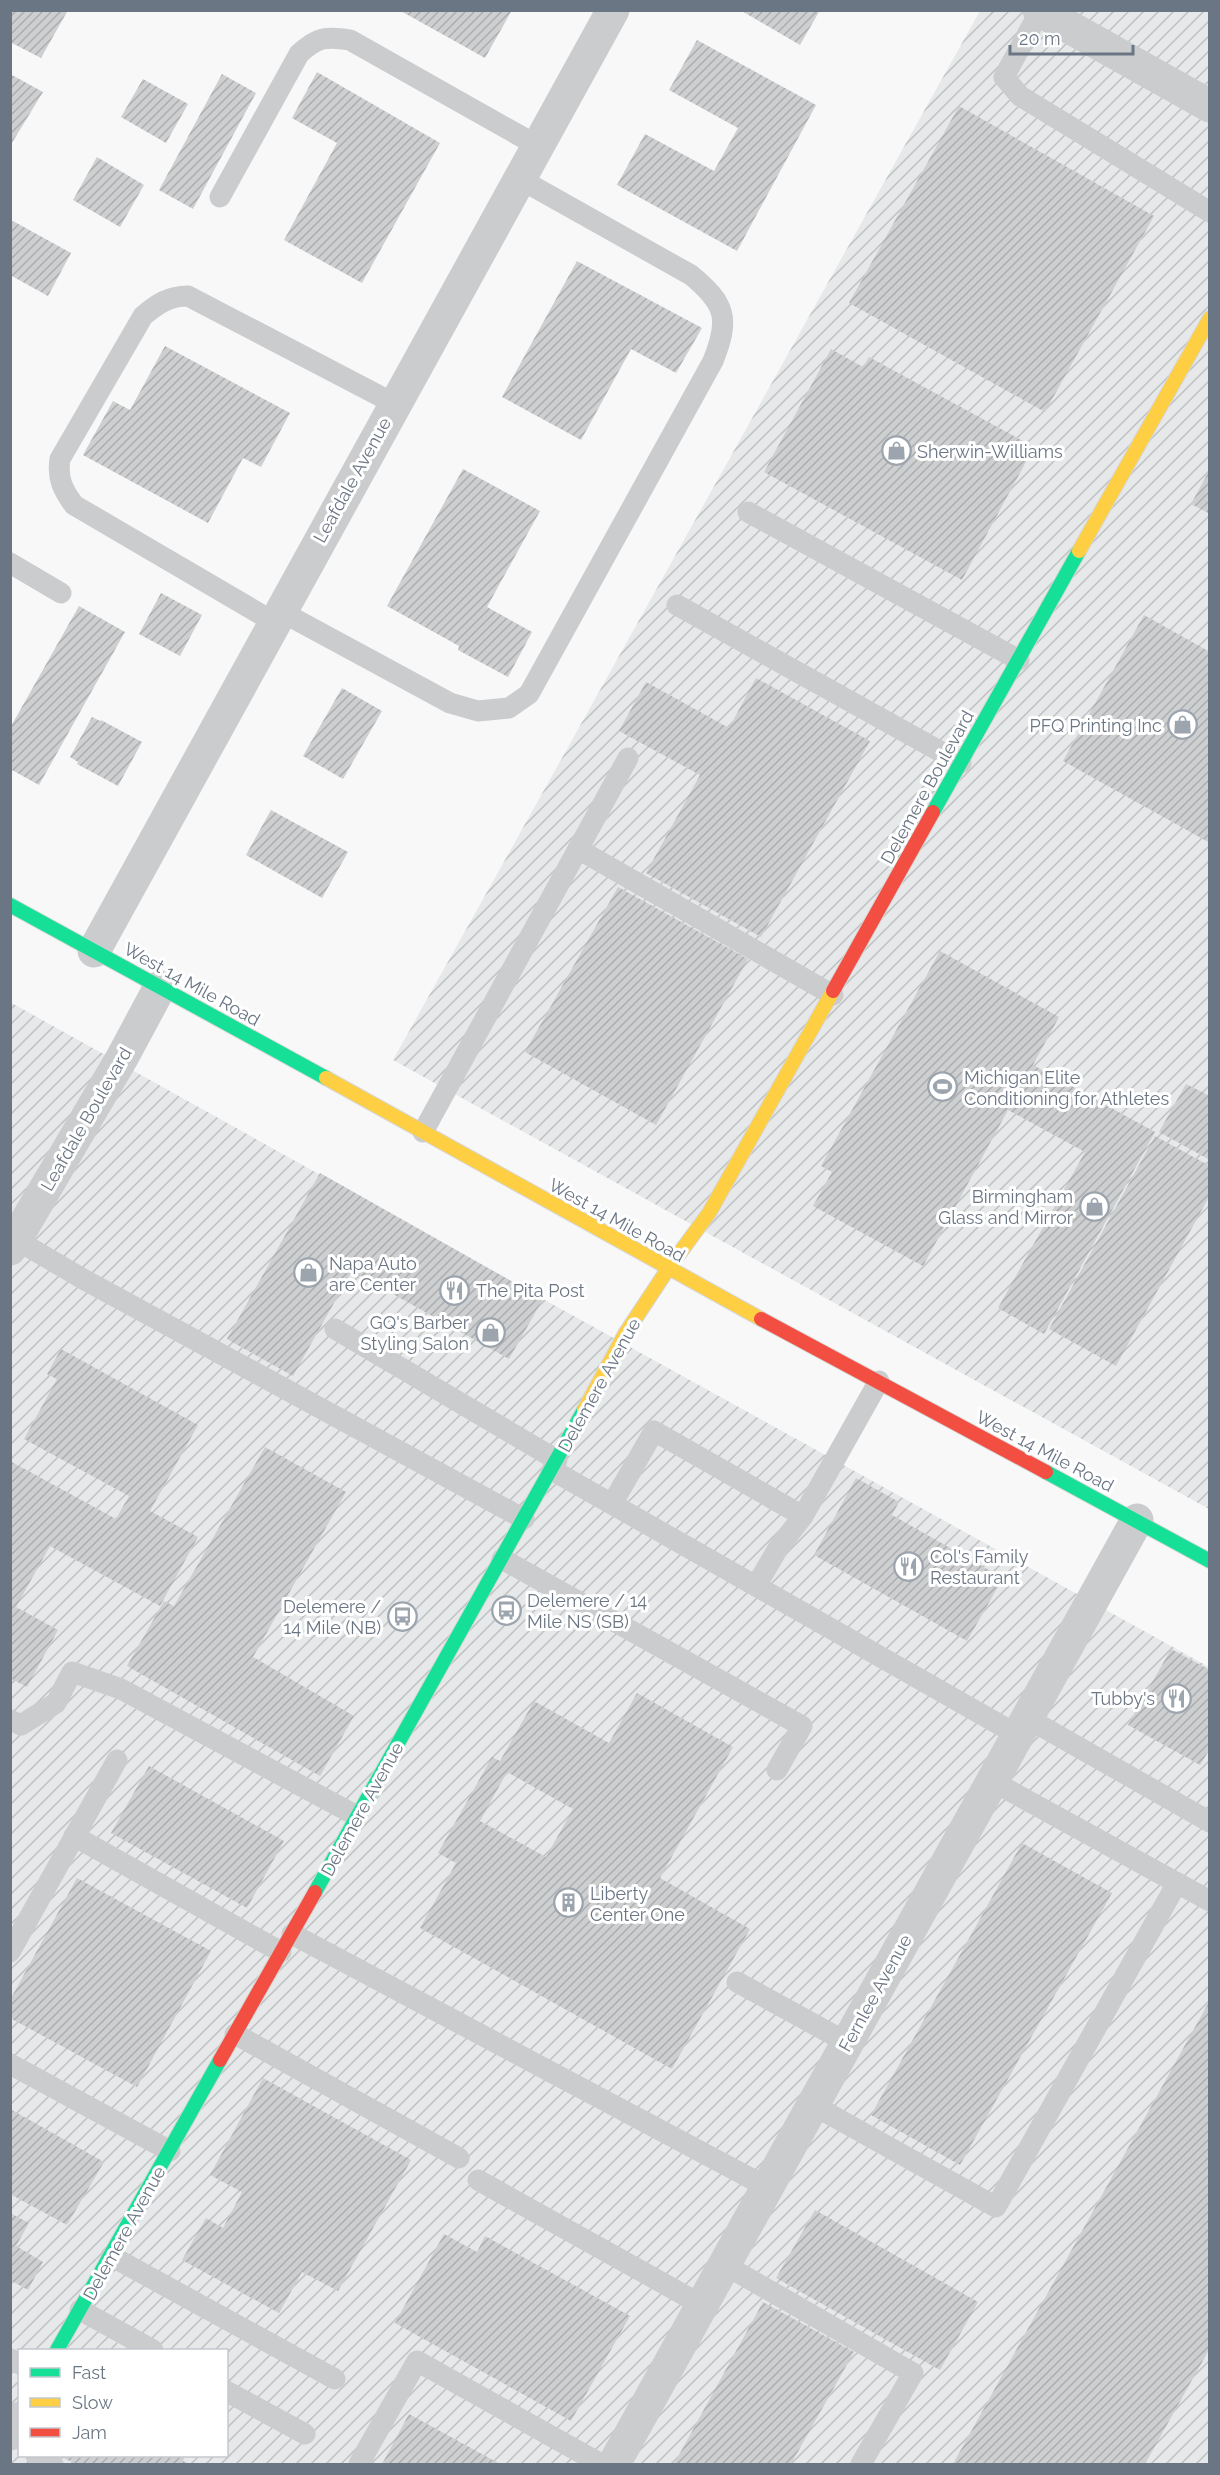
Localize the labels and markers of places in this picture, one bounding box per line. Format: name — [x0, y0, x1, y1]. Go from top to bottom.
shop icon: Sherwin-Williams — [880, 435, 912, 467]
place label: Sherwin-Williams — [917, 441, 1063, 462]
shop icon: PFQ Printing Inc — [1167, 709, 1199, 741]
place label: PFQ Printing Inc — [1030, 715, 1162, 736]
place label: Michigan Elite Conditioning for Athletes — [964, 1067, 1169, 1109]
sports icon: Michigan Elite Conditioning for Athletes — [927, 1071, 959, 1103]
place label: Birmingham Glass and Mirror — [938, 1186, 1074, 1228]
shop icon: Birmingham Glass and Mirror — [1078, 1190, 1110, 1222]
place label: Napa Auto are Center — [329, 1253, 417, 1295]
shop icon: Napa Auto are Center — [292, 1257, 324, 1289]
restaurant icon: The Pita Post — [439, 1274, 471, 1306]
place label: The Pita Post — [476, 1280, 585, 1301]
place label: GQ's Barber Styling Salon — [361, 1312, 470, 1354]
shop icon: GQ's Barber Styling Salon — [474, 1316, 506, 1348]
place label: Col's Family Restaurant — [930, 1546, 1029, 1588]
restaurant icon: Col's Family Restaurant — [893, 1550, 925, 1582]
place label: Delemere / 14 Mile NS (SB) — [527, 1590, 647, 1632]
bus stop icon: Delemere / 14 Mile NS (SB) — [490, 1594, 522, 1626]
place label: Delemere / 14 Mile (NB) — [283, 1596, 381, 1638]
bus stop icon: Delemere / 14 Mile (NB) — [386, 1600, 418, 1632]
restaurant icon: Tubby's — [1160, 1682, 1192, 1714]
place label: Tubby's — [1091, 1688, 1155, 1709]
place label: Liberty Center One — [590, 1883, 685, 1925]
building icon: Liberty Center One — [553, 1887, 585, 1919]

